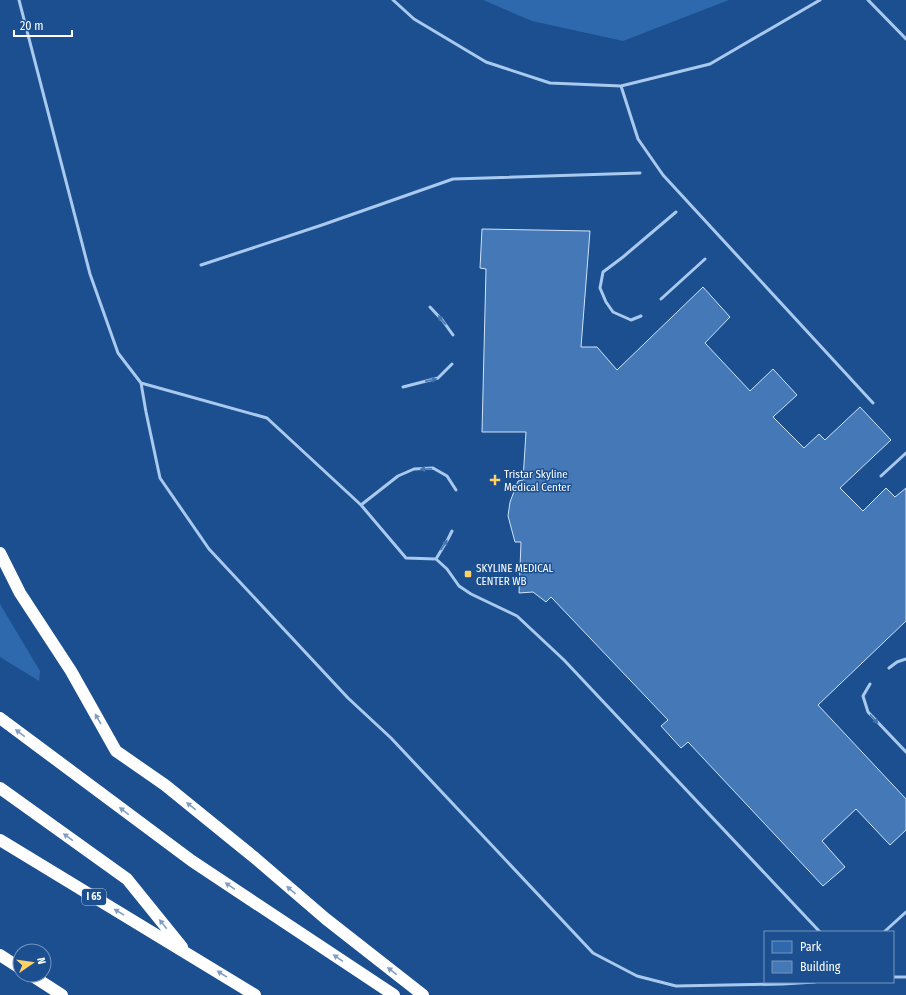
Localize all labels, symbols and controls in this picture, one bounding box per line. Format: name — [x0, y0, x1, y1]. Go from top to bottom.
scale bar — [14, 12, 72, 38]
text: 20 m — [20, 19, 44, 33]
one-way arrow — [438, 315, 447, 326]
one-way arrow — [424, 377, 437, 383]
one-way arrow — [420, 465, 432, 472]
place label: Tristar Skyline Medical Center — [504, 468, 571, 494]
marker: Tristar Skyline Medical Center — [489, 474, 501, 486]
one-way arrow — [441, 539, 448, 551]
place label: SKYLINE MEDICAL CENTER WB — [476, 562, 554, 588]
marker: SKYLINE MEDICAL CENTER WB — [463, 569, 473, 579]
one-way arrow — [95, 713, 102, 725]
one-way arrow — [870, 713, 879, 724]
one-way arrow — [14, 729, 25, 737]
one-way arrow — [186, 802, 197, 811]
one-way arrow — [119, 807, 129, 815]
one-way arrow — [63, 833, 73, 841]
one-way arrow — [224, 882, 235, 890]
one-way arrow — [286, 885, 296, 894]
road number: I 65 — [82, 889, 106, 905]
one-way arrow — [113, 908, 125, 915]
one-way arrow — [159, 918, 168, 929]
legend — [764, 931, 894, 983]
text: Park — [800, 940, 822, 954]
north arrow — [12, 943, 52, 983]
one-way arrow — [333, 954, 343, 962]
text: N — [34, 956, 48, 966]
text: Building — [800, 960, 841, 974]
one-way arrow — [387, 967, 398, 975]
one-way arrow — [216, 971, 228, 978]

